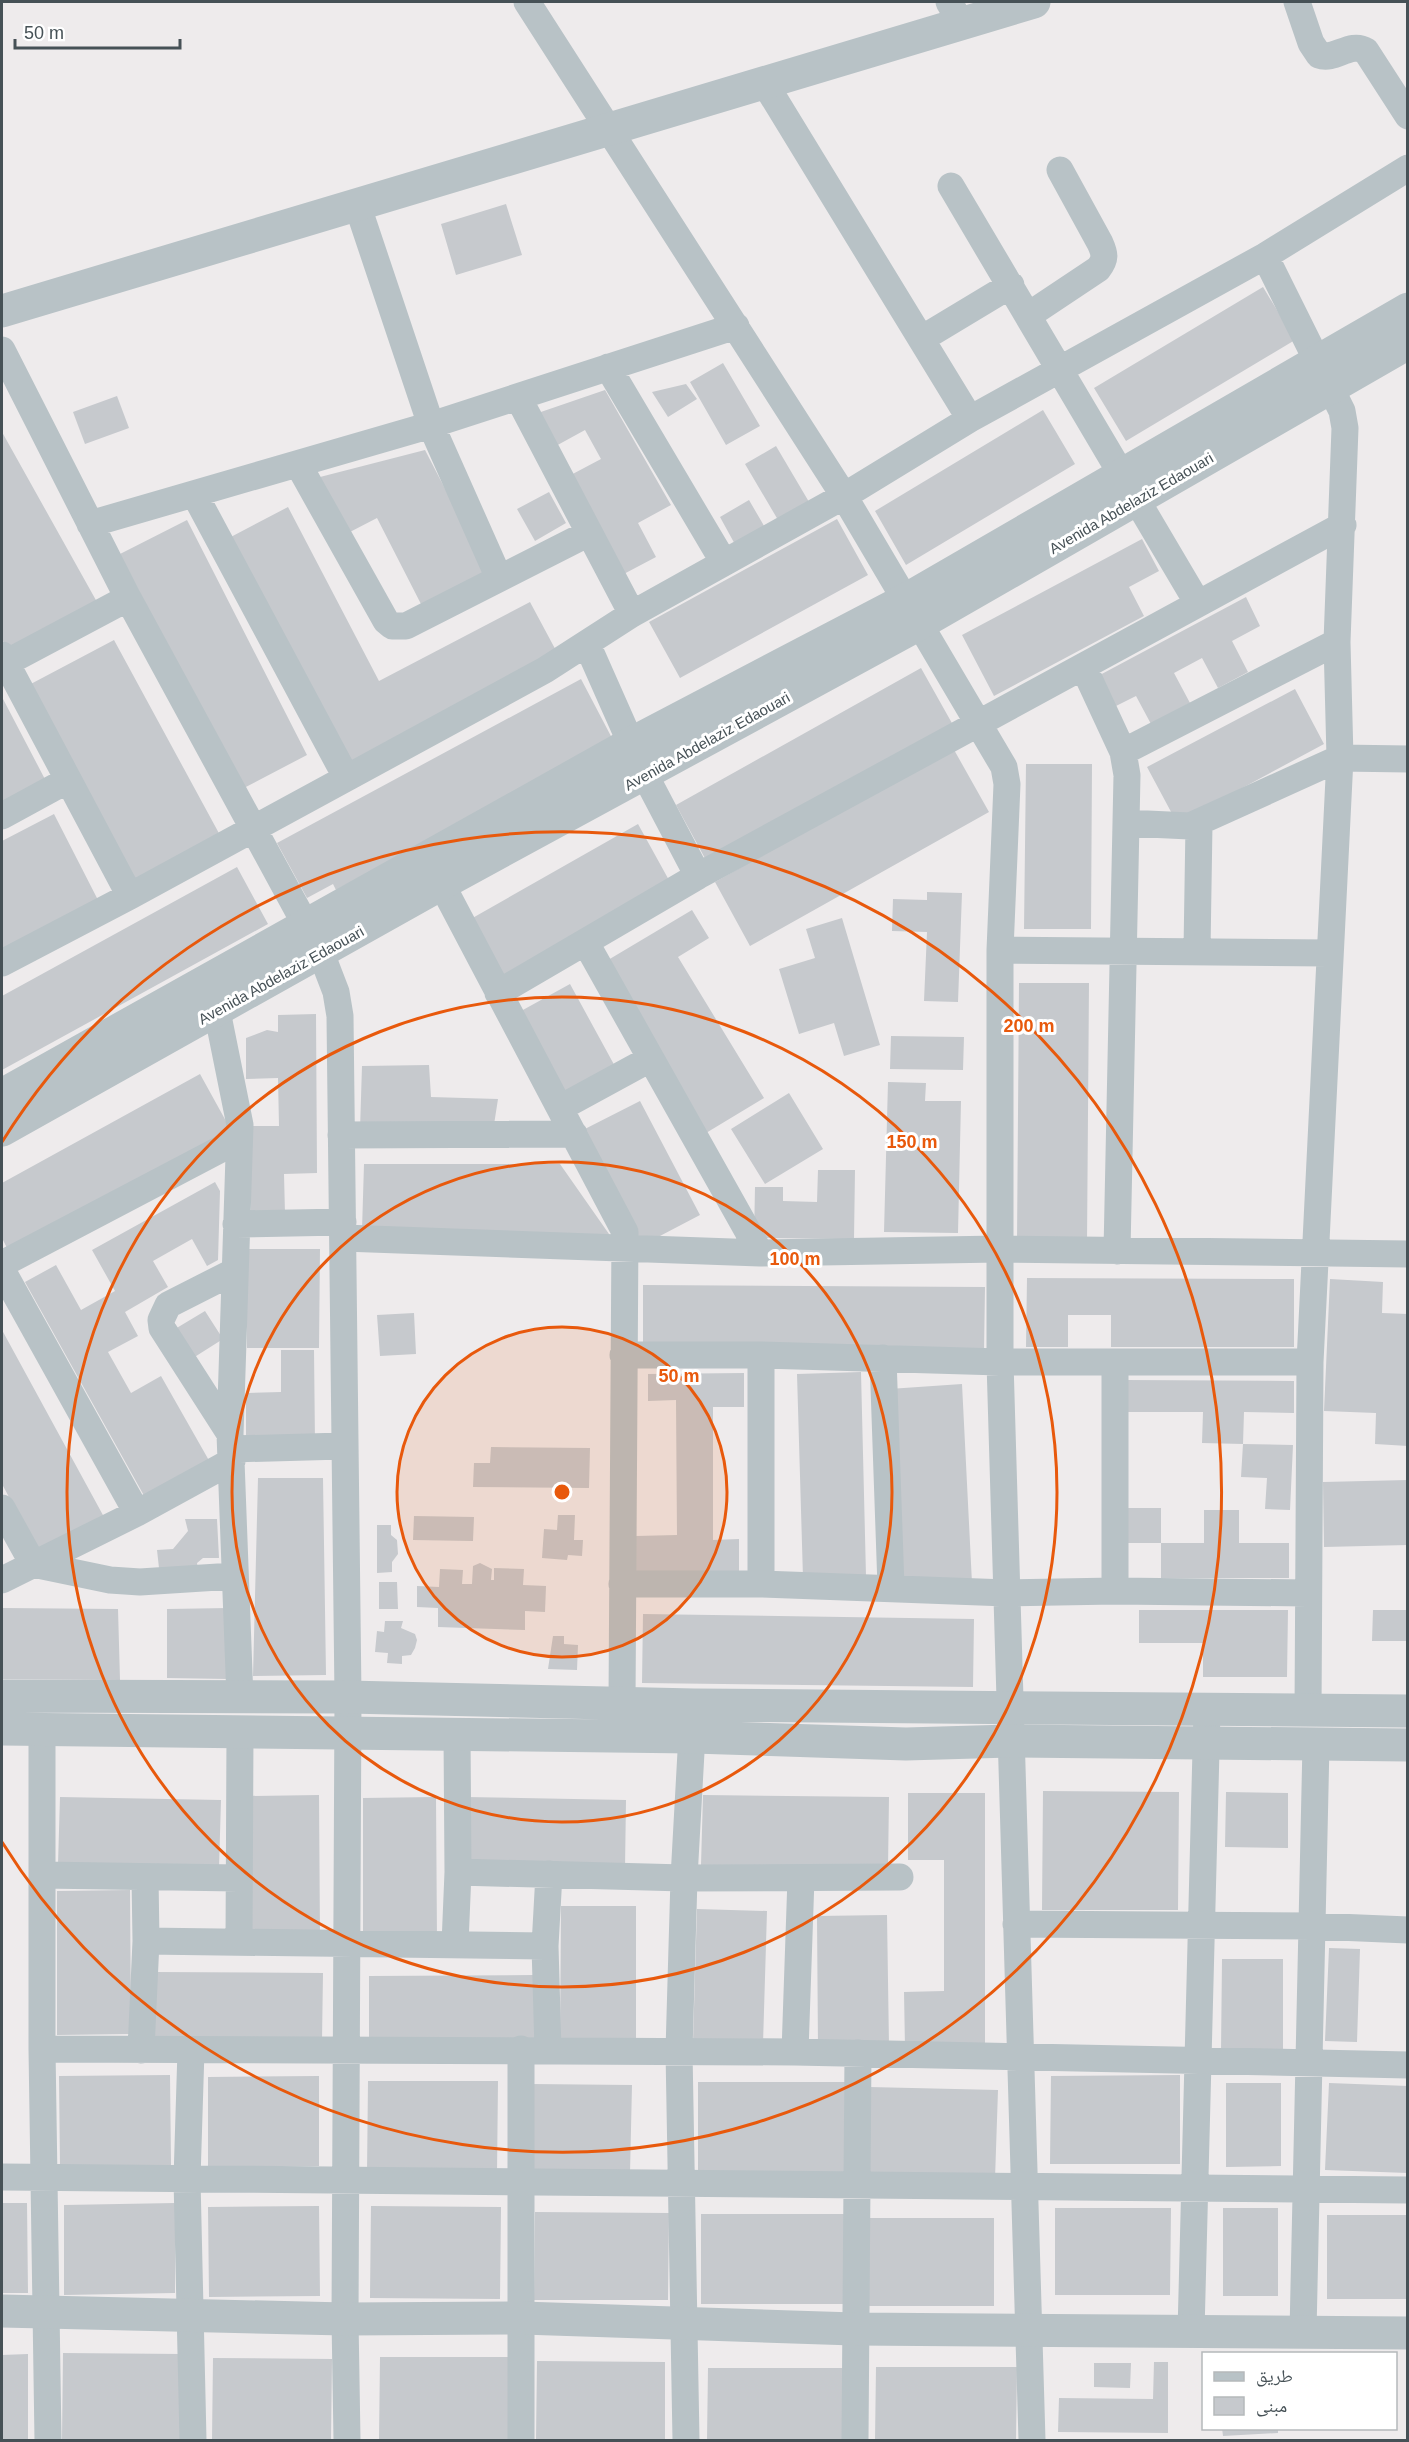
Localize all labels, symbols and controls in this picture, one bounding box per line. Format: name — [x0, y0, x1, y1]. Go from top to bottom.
scale bar — [15, 12, 180, 50]
text: 50 m — [24, 23, 64, 43]
street label: Avenida Abdelaziz Edaouari — [1046, 449, 1216, 557]
street label: Avenida Abdelaziz Edaouari — [621, 688, 793, 794]
street label: Avenida Abdelaziz Edaouari — [195, 922, 367, 1028]
text: 200 m — [1003, 1016, 1055, 1036]
text: 150 m — [886, 1132, 938, 1152]
text: 100 m — [769, 1249, 821, 1269]
text: 50 m — [658, 1366, 700, 1386]
centre of rings — [552, 1482, 572, 1502]
legend — [1202, 2352, 1397, 2430]
text: طريق — [1256, 2366, 1293, 2387]
text: مبنى — [1256, 2396, 1287, 2417]

